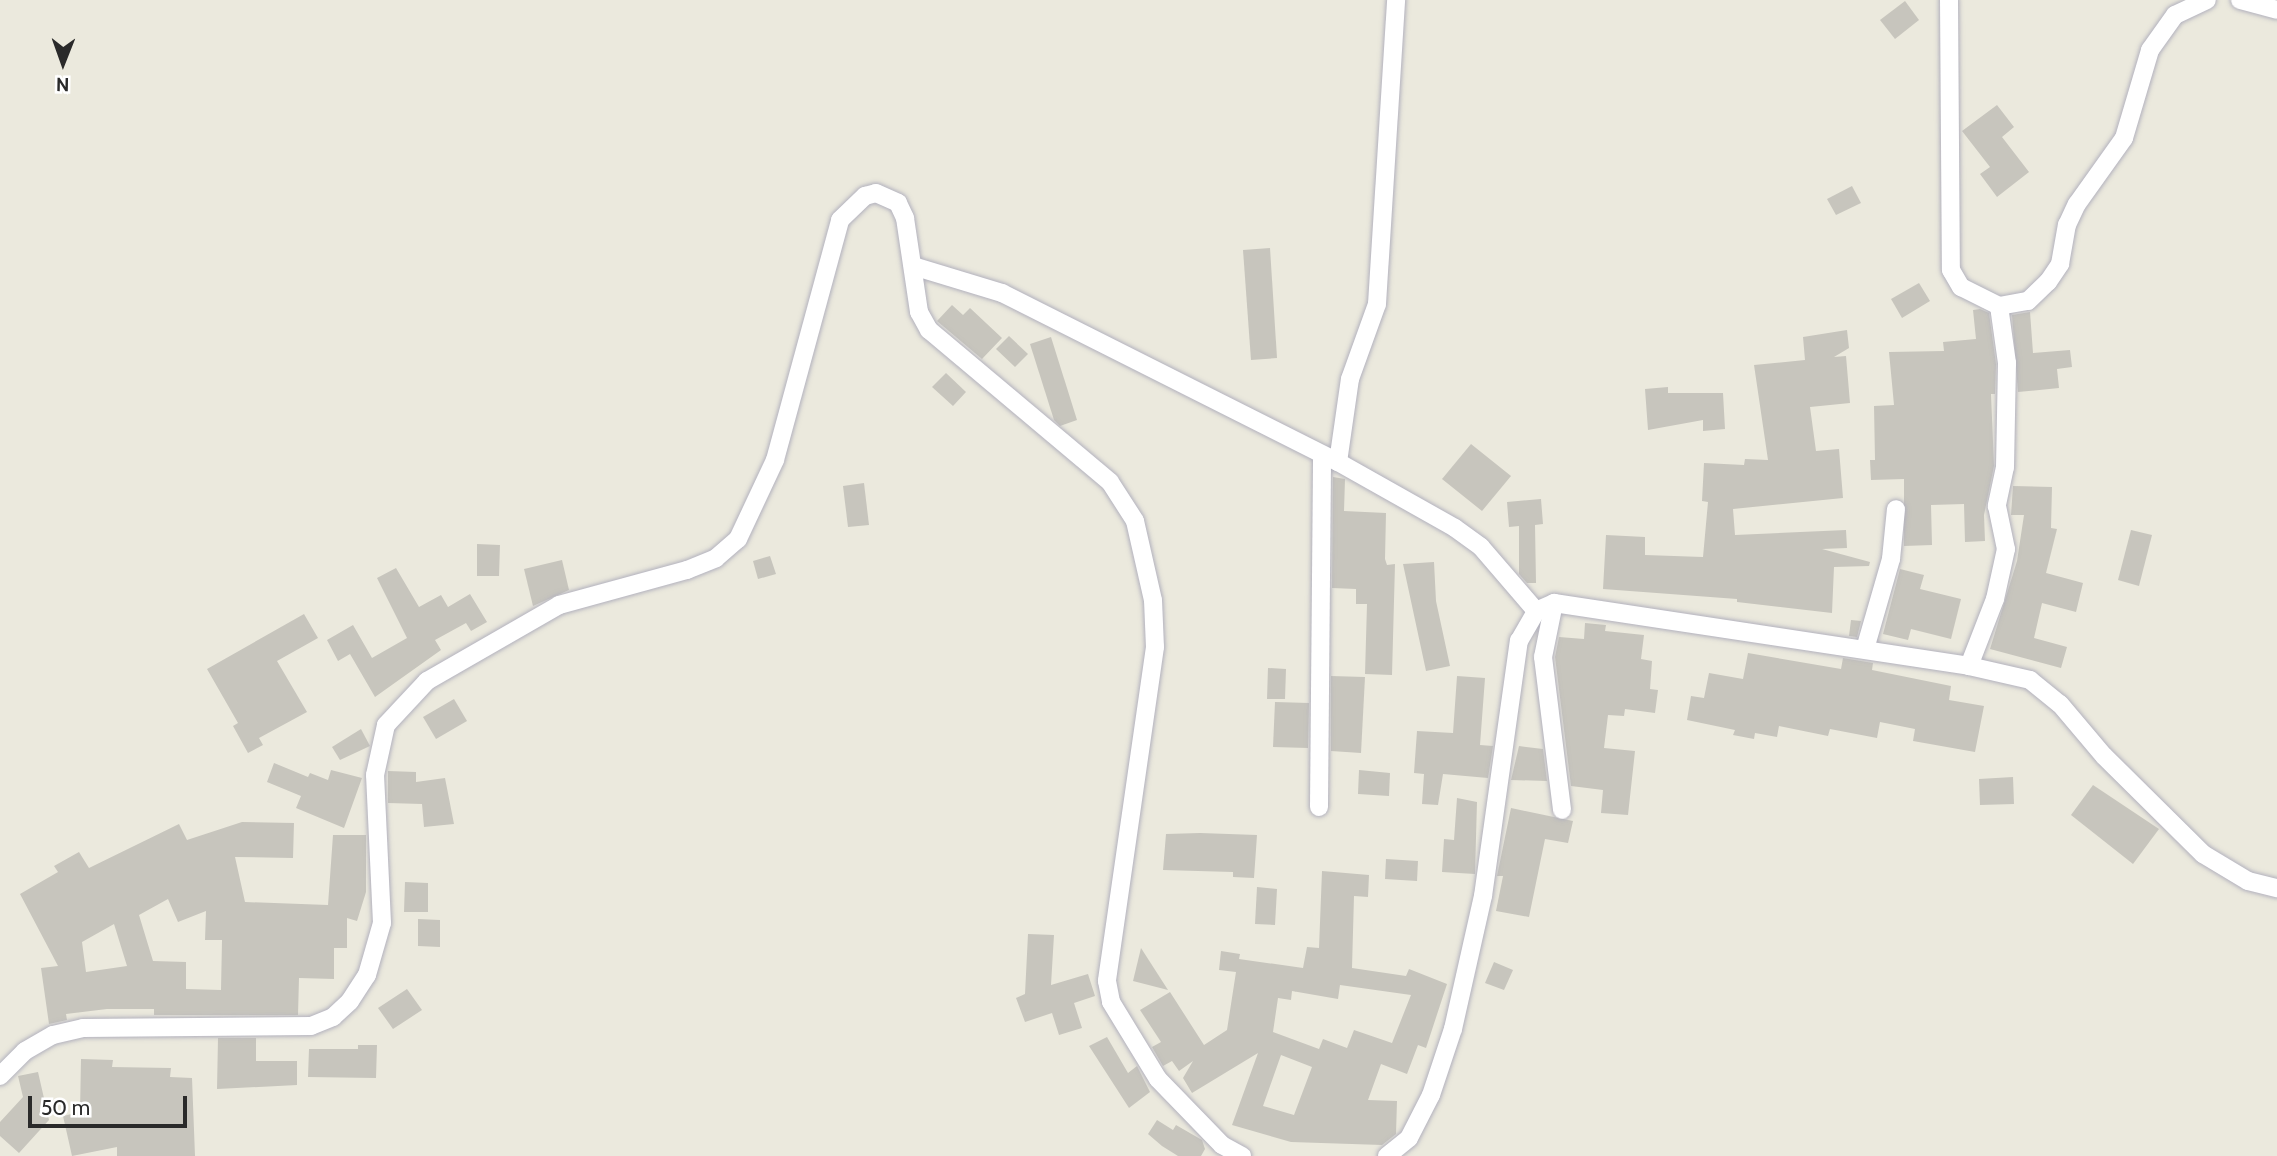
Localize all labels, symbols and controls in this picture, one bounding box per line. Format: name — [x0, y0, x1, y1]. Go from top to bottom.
north arrow — [28, 28, 98, 98]
text: N — [56, 73, 70, 96]
scale bar — [32, 1082, 191, 1126]
text: 50 m — [41, 1095, 90, 1120]

